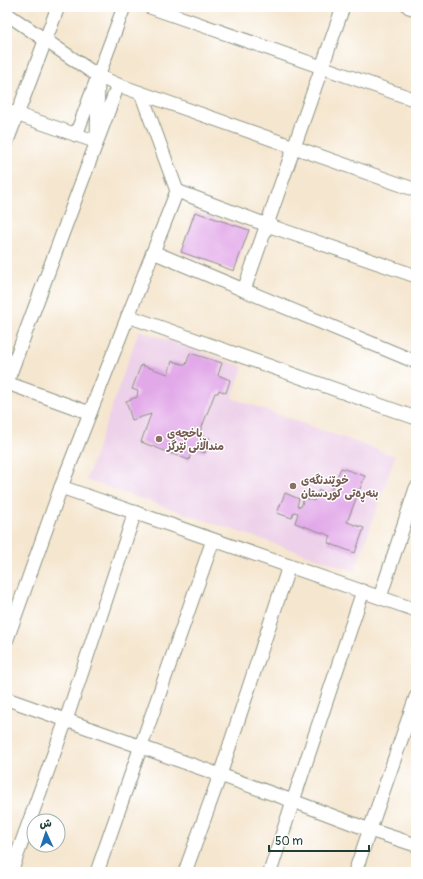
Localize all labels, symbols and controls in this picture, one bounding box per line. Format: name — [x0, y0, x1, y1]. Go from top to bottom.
place label: باخچەی منداڵانی نێرگز — [166, 427, 224, 454]
marker: باخچەی منداڵانی نێرگز — [154, 434, 164, 444]
place label: خوێندنگەی بنەڕەتی کوردستان — [301, 473, 379, 503]
marker: خوێندنگەی بنەڕەتی کوردستان — [288, 481, 298, 491]
north arrow — [26, 813, 66, 853]
text: ش — [39, 817, 52, 830]
scale bar — [269, 827, 369, 853]
text: 50 m — [275, 834, 303, 849]

